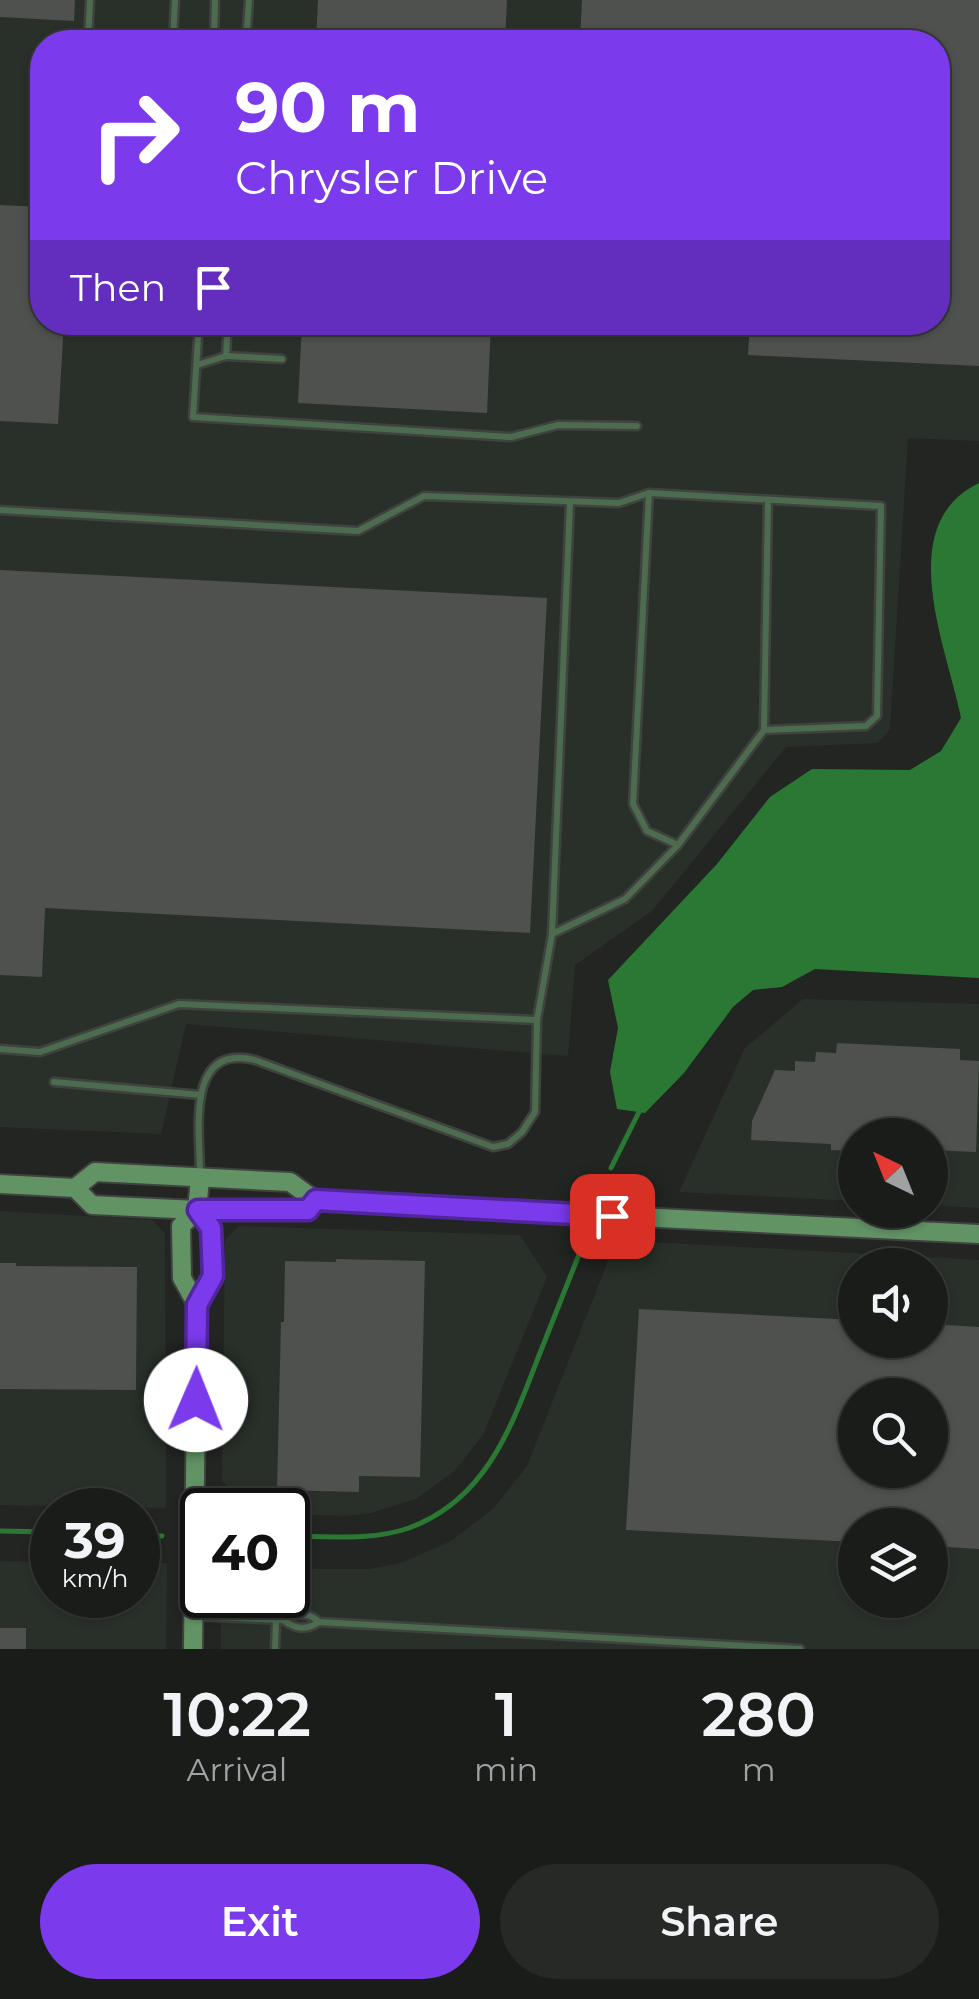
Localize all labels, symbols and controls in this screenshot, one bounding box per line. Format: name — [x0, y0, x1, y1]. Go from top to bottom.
text: 90 m — [235, 64, 420, 150]
icon: right — [70, 70, 200, 200]
text: Chrysler Drive — [235, 150, 548, 205]
icon: arrive — [186, 260, 241, 315]
text: Then — [70, 264, 166, 311]
north arrow — [838, 1118, 948, 1228]
map controls — [838, 1118, 948, 1618]
pin — [570, 1174, 655, 1259]
icon: arrive — [585, 1189, 640, 1244]
button: sound — [838, 1248, 948, 1358]
position arrow — [144, 1348, 248, 1452]
button: search — [838, 1378, 948, 1488]
speed limit sign: 40 — [180, 1488, 310, 1618]
button: layers — [838, 1508, 948, 1618]
text: 39 — [64, 1510, 126, 1571]
text: km/h — [62, 1563, 128, 1593]
text: 10:22 — [163, 1678, 311, 1751]
text: 1 — [495, 1678, 518, 1751]
text: 280 — [701, 1678, 816, 1751]
text: Arrival — [187, 1750, 287, 1789]
text: min — [474, 1750, 538, 1789]
text: m — [742, 1750, 776, 1789]
button: Exit — [40, 1864, 480, 1979]
button: Share — [500, 1864, 939, 1979]

